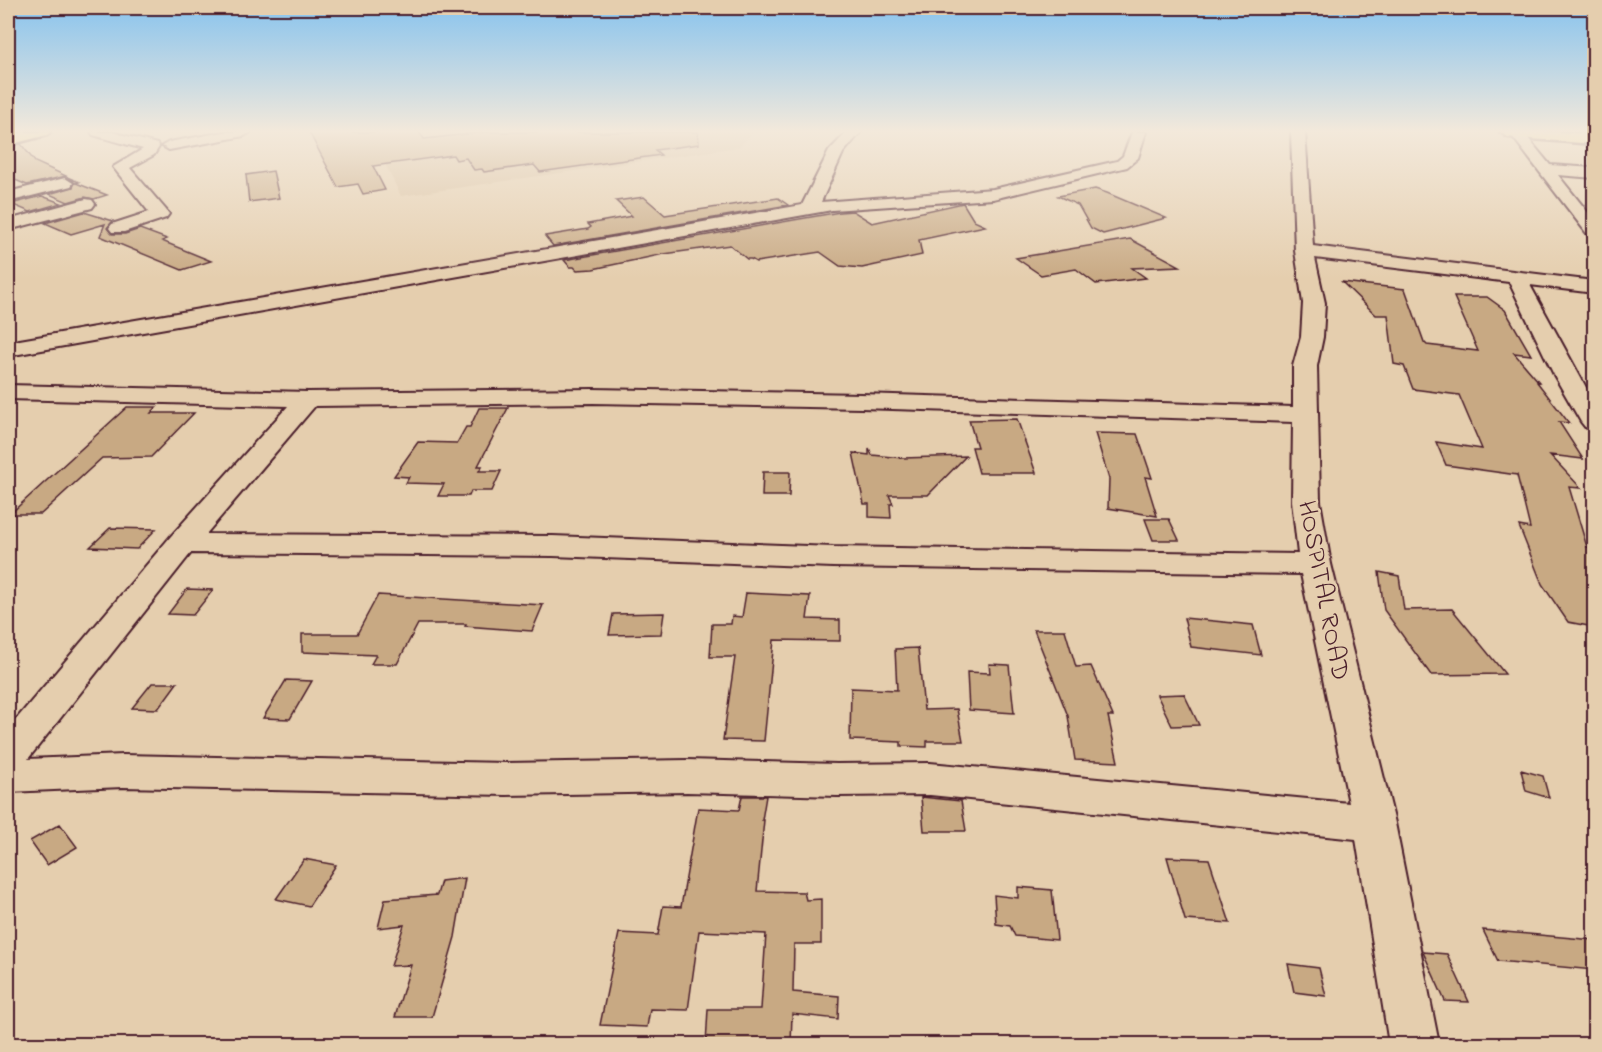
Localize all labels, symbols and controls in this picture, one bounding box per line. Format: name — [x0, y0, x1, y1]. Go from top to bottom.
street label: HOSPITAL ROAD — [1286, 497, 1358, 684]

